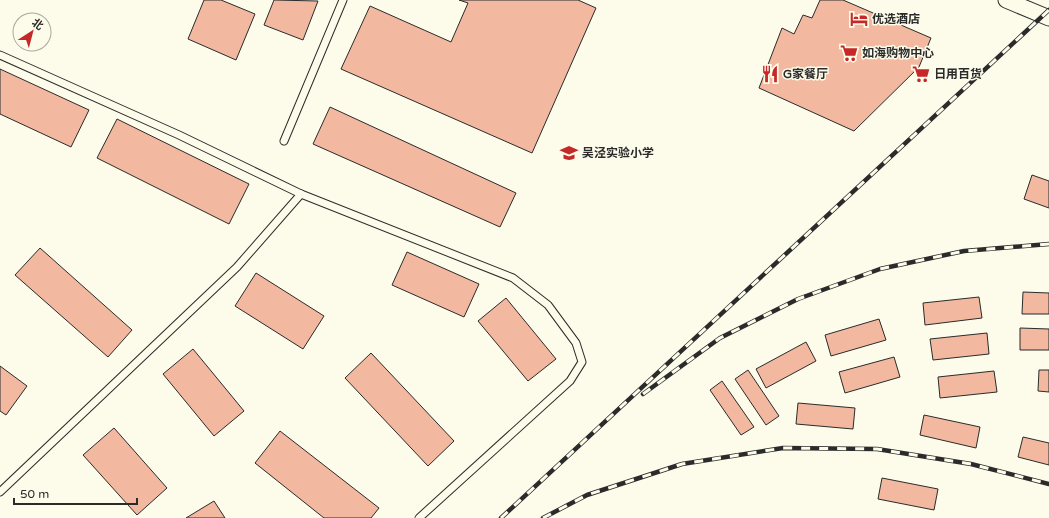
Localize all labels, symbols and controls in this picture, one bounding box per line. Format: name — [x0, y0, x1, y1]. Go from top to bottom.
hotel icon: 优选酒店 — [849, 9, 869, 29]
north arrow — [12, 12, 52, 52]
place label: 优选酒店 — [872, 12, 920, 26]
text: 北 — [29, 16, 46, 33]
supermarket icon: 如海购物中心 — [839, 43, 859, 63]
place label: 如海购物中心 — [862, 46, 934, 60]
restaurant icon: G家餐厅 — [760, 64, 780, 84]
supermarket icon: 日用百货 — [911, 64, 931, 84]
place label: G家餐厅 — [783, 67, 828, 81]
place label: 日用百货 — [934, 67, 982, 81]
school or university icon: 吴泾实验小学 — [559, 143, 579, 163]
place label: 吴泾实验小学 — [582, 146, 654, 160]
scale bar — [14, 480, 137, 506]
text: 50 m — [20, 487, 49, 501]

